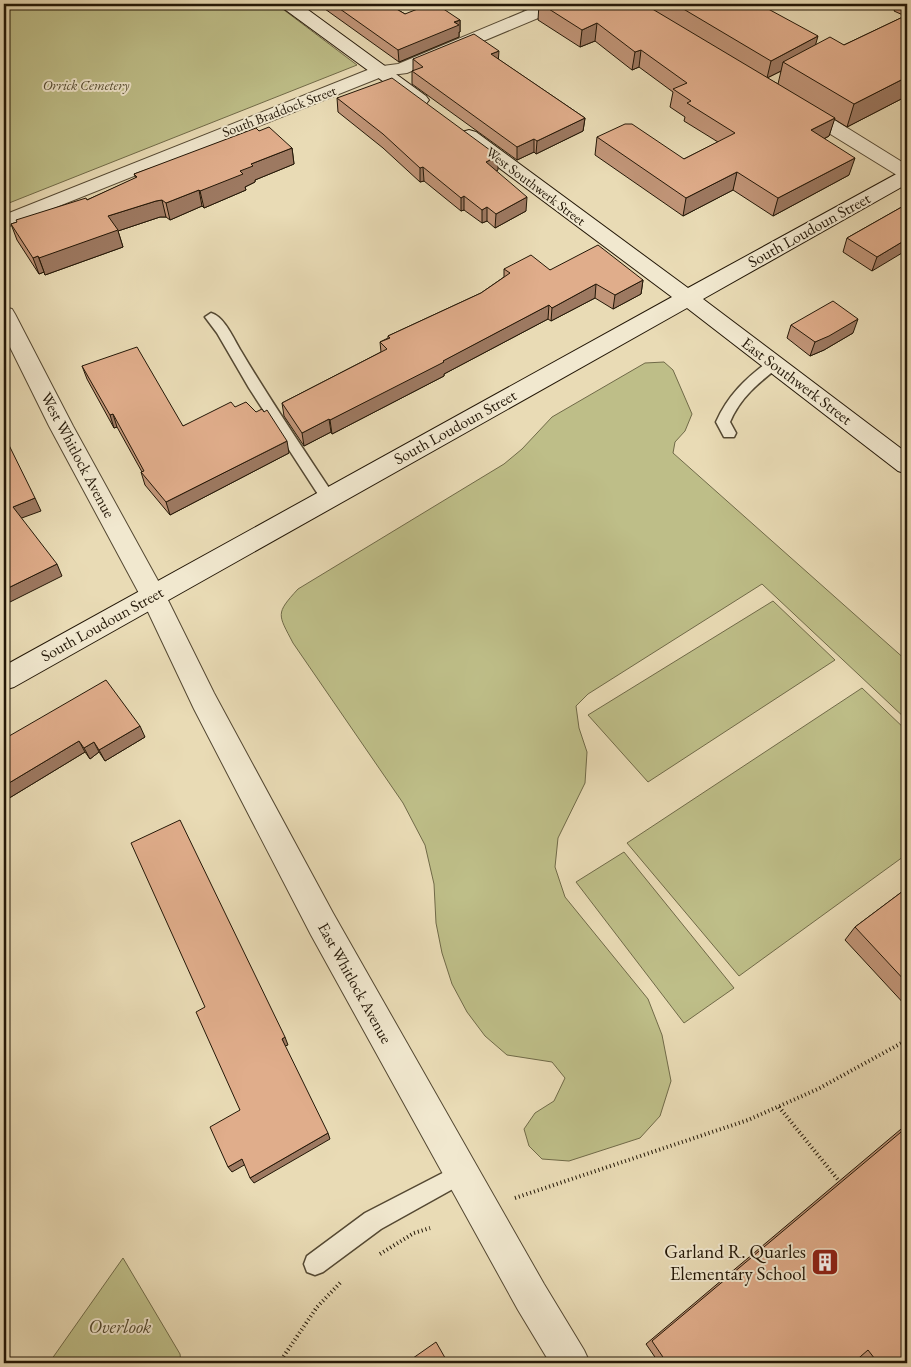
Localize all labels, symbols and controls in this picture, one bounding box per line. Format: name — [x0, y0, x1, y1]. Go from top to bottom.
park label: Orrick Cemetery — [43, 76, 130, 94]
street label: South Braddock Street — [219, 81, 339, 141]
street label: West Southwerk Street — [483, 143, 590, 230]
street label: South Loudoun Street — [744, 188, 874, 272]
street label: East Southwerk Street — [738, 333, 856, 429]
street label: South Loudoun Street — [390, 385, 520, 469]
street label: West Whitlock Avenue — [36, 389, 120, 521]
street label: South Loudoun Street — [37, 582, 167, 666]
street label: East Whitlock Avenue — [313, 919, 397, 1047]
place label: Garland R. Quarles Elementary School — [664, 1239, 806, 1286]
building icon: Garland R. Quarles Elementary School — [810, 1247, 840, 1277]
park label: Overlook — [89, 1314, 152, 1339]

